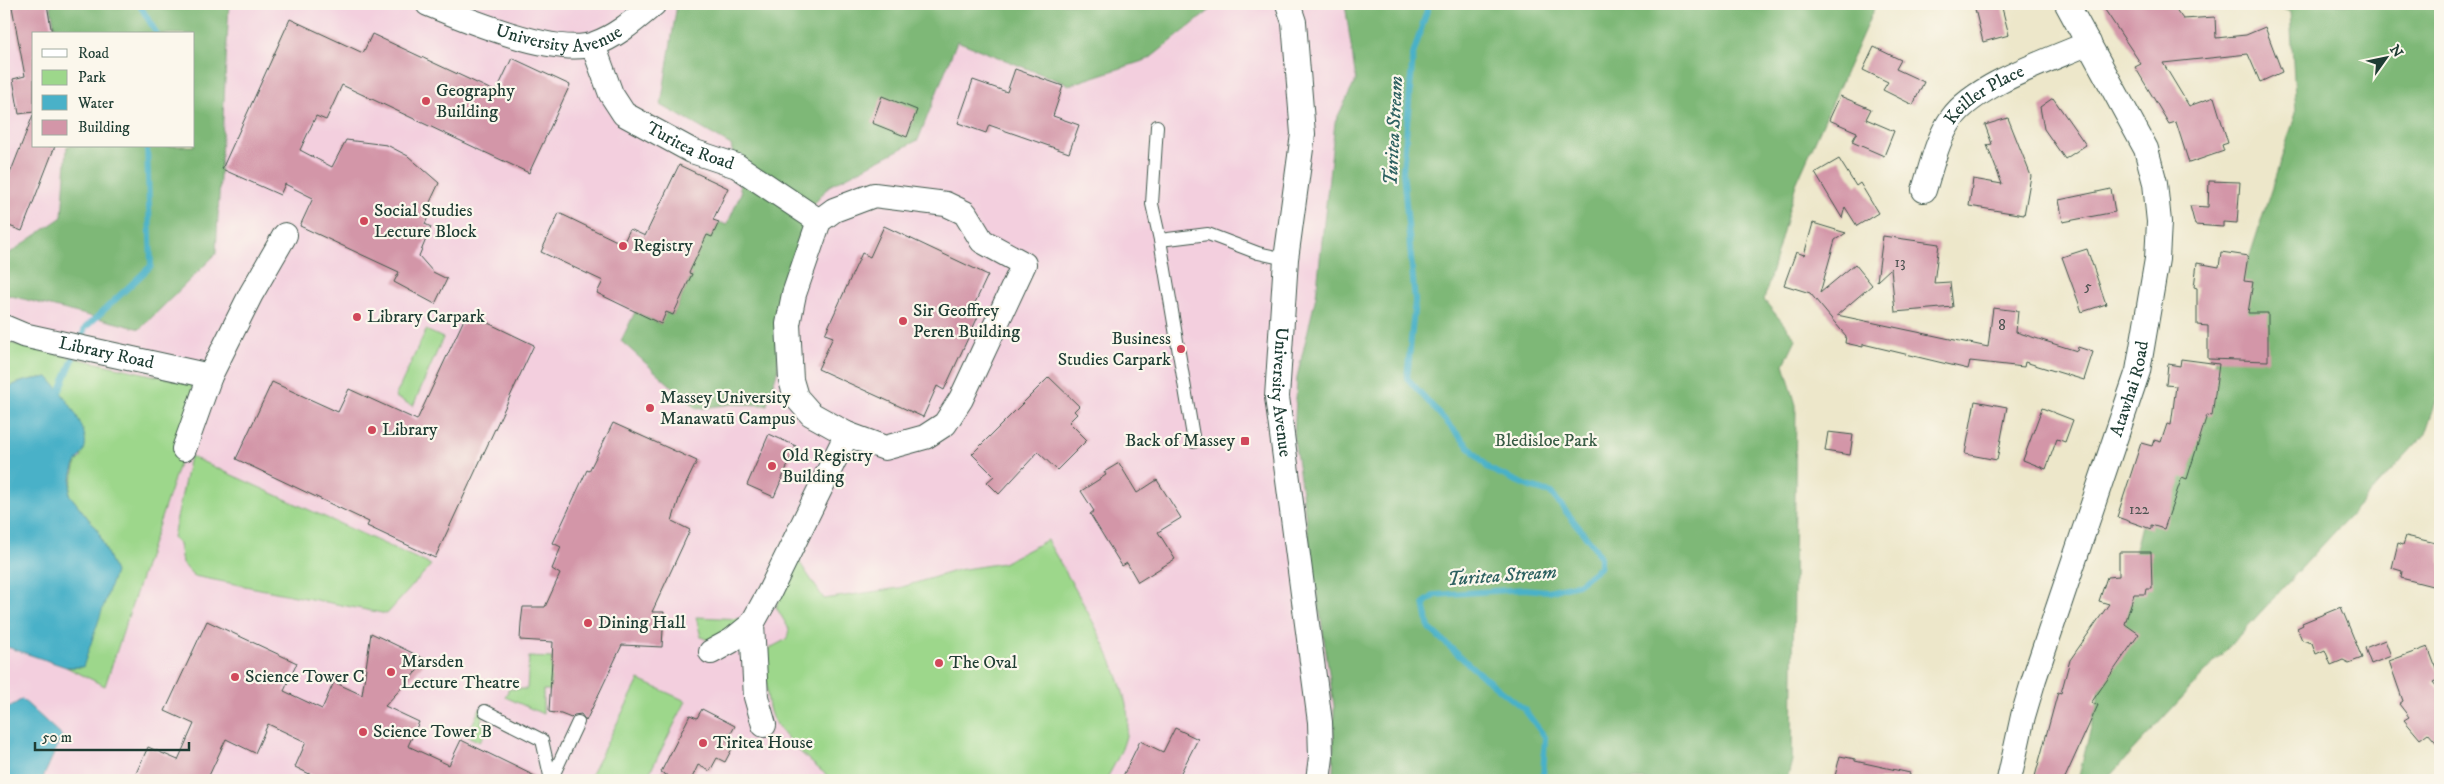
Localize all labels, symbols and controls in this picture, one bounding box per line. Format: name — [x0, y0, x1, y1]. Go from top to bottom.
street label: University Avenue — [493, 20, 627, 58]
legend — [32, 32, 195, 148]
north arrow — [2362, 32, 2412, 82]
text: N — [2385, 42, 2407, 62]
text: Road — [78, 44, 110, 63]
street label: Keiller Place — [1940, 60, 2028, 129]
text: Park — [78, 68, 107, 87]
water label: Turitea Stream — [1380, 75, 1408, 186]
place label: Geography Building — [436, 80, 515, 123]
text: Water — [77, 94, 114, 113]
marker: Geography Building — [420, 95, 432, 107]
street label: Turitea Road — [642, 117, 737, 175]
text: Building — [78, 118, 130, 137]
place label: Social Studies Lecture Block — [374, 200, 477, 243]
marker: Social Studies Lecture Block — [358, 215, 370, 227]
place label: Registry — [633, 235, 693, 257]
marker: Registry — [617, 240, 629, 252]
house number: 13 — [1894, 253, 1906, 272]
house number: 5 — [2084, 277, 2092, 296]
place label: Sir Geoffrey Peren Building — [913, 300, 1020, 343]
place label: Library Carpark — [367, 306, 485, 328]
marker: Library Carpark — [351, 311, 363, 323]
marker: Sir Geoffrey Peren Building — [897, 315, 909, 327]
house number: 8 — [1998, 316, 2006, 335]
street label: University Avenue — [1266, 326, 1296, 458]
place label: Business Studies Carpark — [1058, 328, 1171, 371]
street label: Library Road — [57, 332, 156, 374]
street label: Atawhai Road — [2106, 339, 2154, 440]
marker: Business Studies Carpark — [1175, 343, 1187, 355]
place label: Massey University Manawatū Campus — [660, 387, 795, 430]
marker: Massey University Manawatū Campus — [644, 402, 656, 414]
place label: Library — [382, 419, 438, 441]
marker: Library — [366, 424, 378, 436]
place label: Back of Massey — [1125, 430, 1235, 452]
park label: Bledisloe Park — [1495, 430, 1597, 452]
marker: Back of Massey — [1239, 435, 1251, 447]
place label: Old Registry Building — [782, 445, 873, 488]
marker: Old Registry Building — [766, 460, 778, 472]
house number: 122 — [2129, 500, 2150, 519]
water label: Turitea Stream — [1446, 561, 1558, 591]
place label: Dining Hall — [598, 612, 686, 634]
marker: Dining Hall — [582, 617, 594, 629]
place label: Marsden Lecture Theatre — [401, 651, 520, 694]
place label: The Oval — [949, 652, 1018, 674]
marker: The Oval — [933, 657, 945, 669]
place label: Science Tower C — [245, 666, 365, 688]
marker: Marsden Lecture Theatre — [385, 666, 397, 678]
marker: Science Tower C — [229, 671, 241, 683]
scale bar — [35, 719, 189, 751]
place label: Science Tower B — [373, 721, 492, 743]
marker: Science Tower B — [357, 726, 369, 738]
text: 50 m — [42, 728, 72, 747]
place label: Tiritea House — [713, 732, 813, 754]
marker: Tiritea House — [697, 737, 709, 749]

